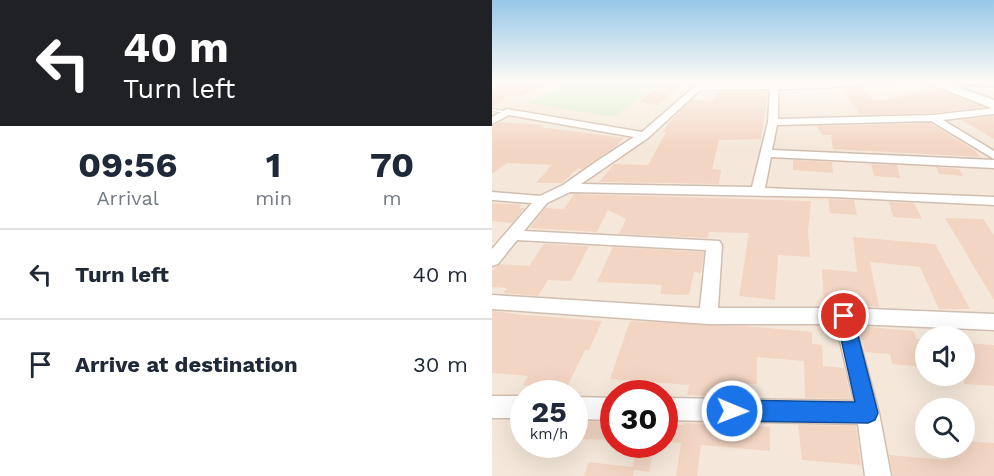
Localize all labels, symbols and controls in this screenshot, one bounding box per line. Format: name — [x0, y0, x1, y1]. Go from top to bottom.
text: 40 m — [123, 23, 229, 72]
icon: left — [24, 24, 102, 102]
text: Turn left — [123, 73, 235, 105]
text: 09:56 — [78, 144, 177, 186]
text: 1 — [266, 144, 281, 186]
text: 70 — [370, 144, 414, 186]
text: Arrival — [96, 186, 159, 210]
text: min — [255, 186, 292, 210]
text: m — [382, 186, 402, 210]
icon: left — [24, 258, 57, 291]
text: Turn left — [75, 262, 169, 287]
text: 40 m — [412, 262, 468, 287]
pin — [818, 290, 869, 341]
icon: arrive — [827, 299, 860, 332]
map controls — [915, 326, 975, 458]
button: sound — [915, 326, 975, 386]
icon: arrive — [24, 348, 57, 381]
text: Arrive at destination — [75, 352, 298, 377]
text: 30 m — [413, 352, 468, 377]
position arrow — [700, 379, 764, 443]
speed limit sign: 30 — [600, 380, 678, 458]
text: 25 — [531, 394, 567, 429]
button: search — [915, 398, 975, 458]
text: km/h — [530, 425, 568, 443]

